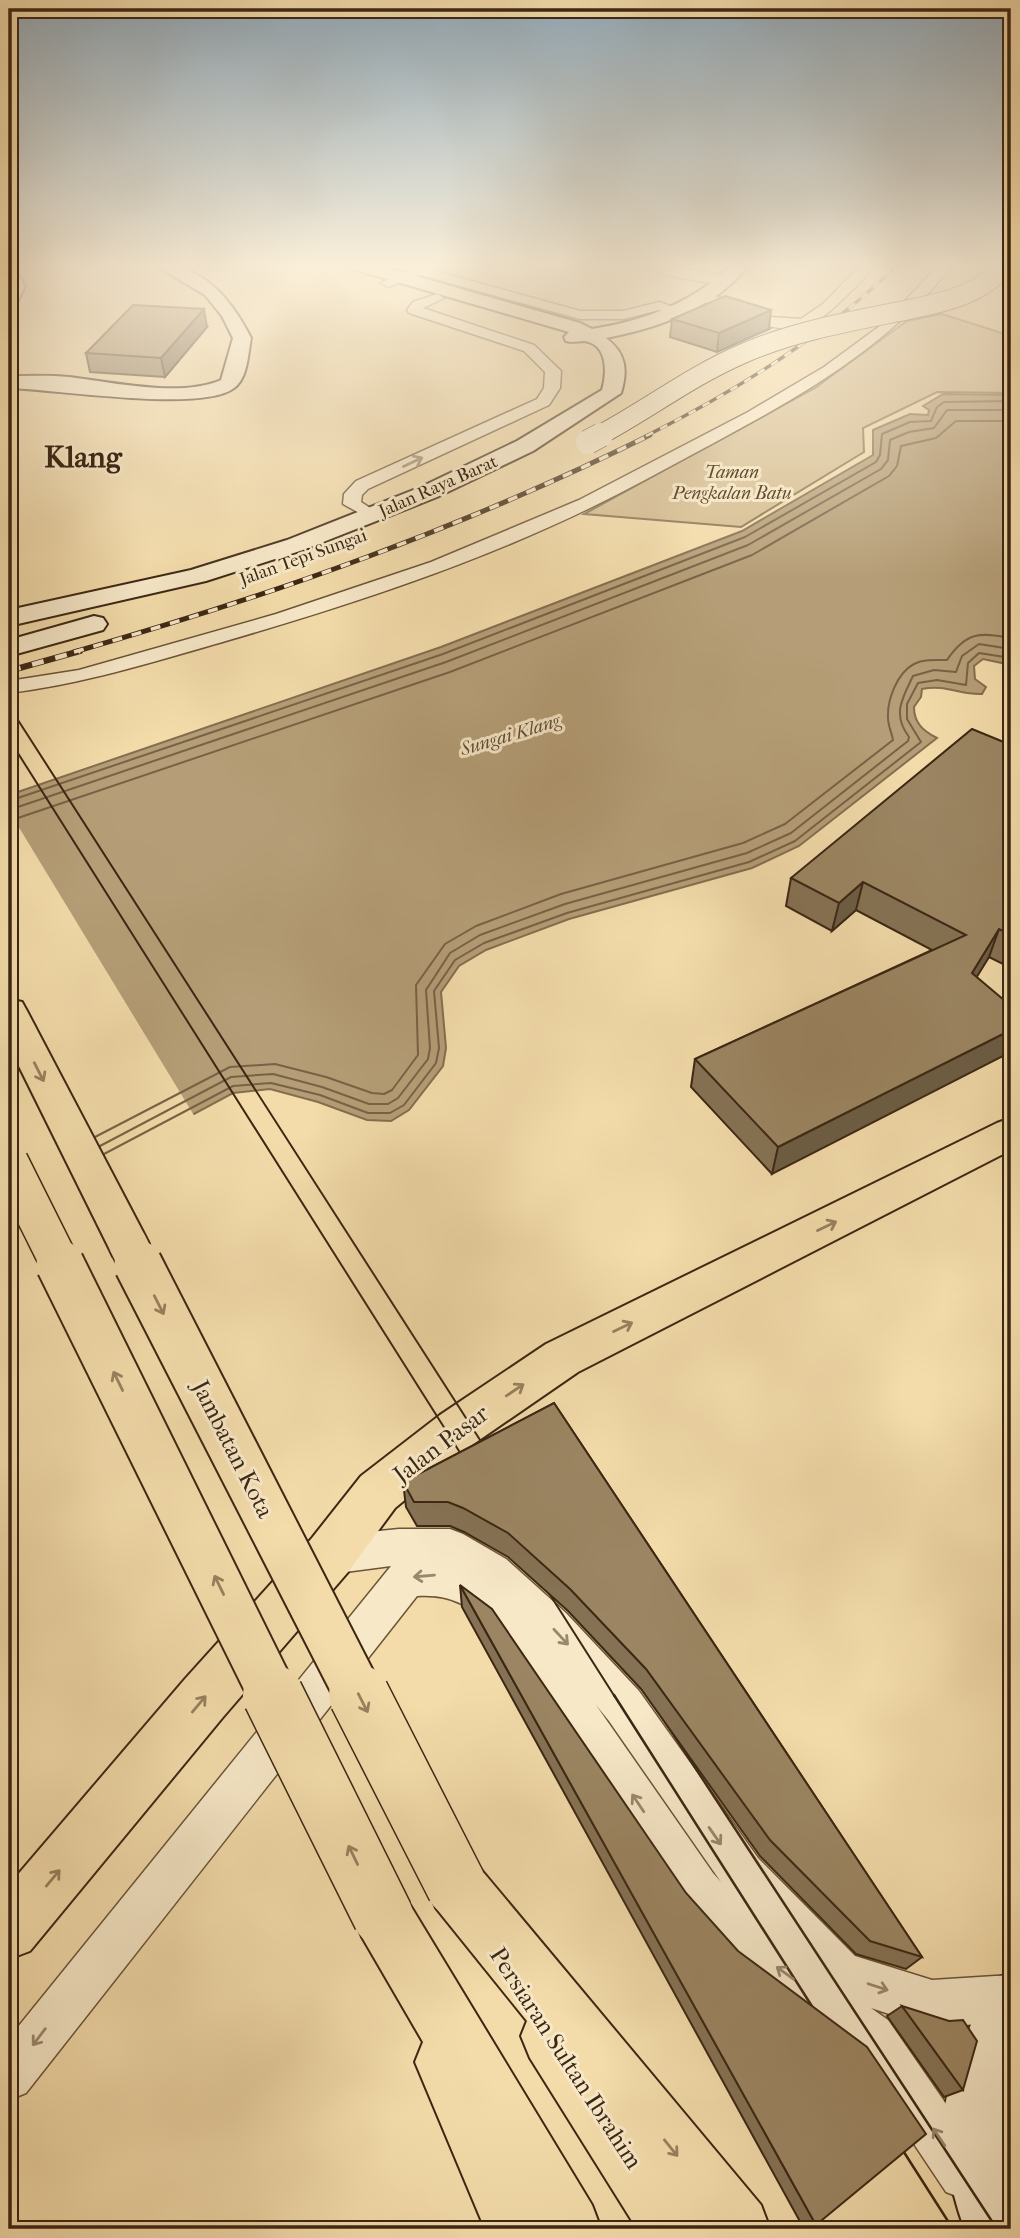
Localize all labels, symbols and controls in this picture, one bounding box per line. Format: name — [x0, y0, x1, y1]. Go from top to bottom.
district label: Klang — [44, 440, 123, 475]
street label: Jalan Raya Barat — [374, 451, 501, 523]
one-way arrow — [401, 455, 423, 468]
park label: Taman Pengkalan Batu — [671, 462, 792, 504]
street label: Jalan Tepi Sungai — [235, 524, 370, 591]
water label: Sungai Klang — [457, 709, 564, 761]
one-way arrow — [33, 1061, 47, 1082]
one-way arrow — [816, 1218, 837, 1232]
one-way arrow — [152, 1294, 166, 1315]
one-way arrow — [612, 1320, 633, 1334]
one-way arrow — [110, 1371, 124, 1392]
street label: Jambatan Kota — [185, 1374, 280, 1523]
one-way arrow — [505, 1383, 524, 1397]
street label: Jalan Pasar — [386, 1399, 495, 1490]
one-way arrow — [413, 1570, 435, 1583]
one-way arrow — [211, 1575, 225, 1596]
one-way arrow — [553, 1628, 569, 1646]
one-way arrow — [357, 1692, 370, 1713]
one-way arrow — [191, 1695, 207, 1713]
one-way arrow — [631, 1794, 645, 1813]
one-way arrow — [708, 1826, 722, 1845]
one-way arrow — [345, 1845, 359, 1866]
one-way arrow — [45, 1869, 61, 1887]
street label: Persiaran Sultan Ibrahim — [484, 1942, 648, 2174]
one-way arrow — [776, 1966, 795, 1981]
one-way arrow — [867, 1981, 889, 1994]
one-way arrow — [31, 2027, 46, 2046]
one-way arrow — [932, 2127, 946, 2147]
one-way arrow — [663, 2139, 679, 2157]

